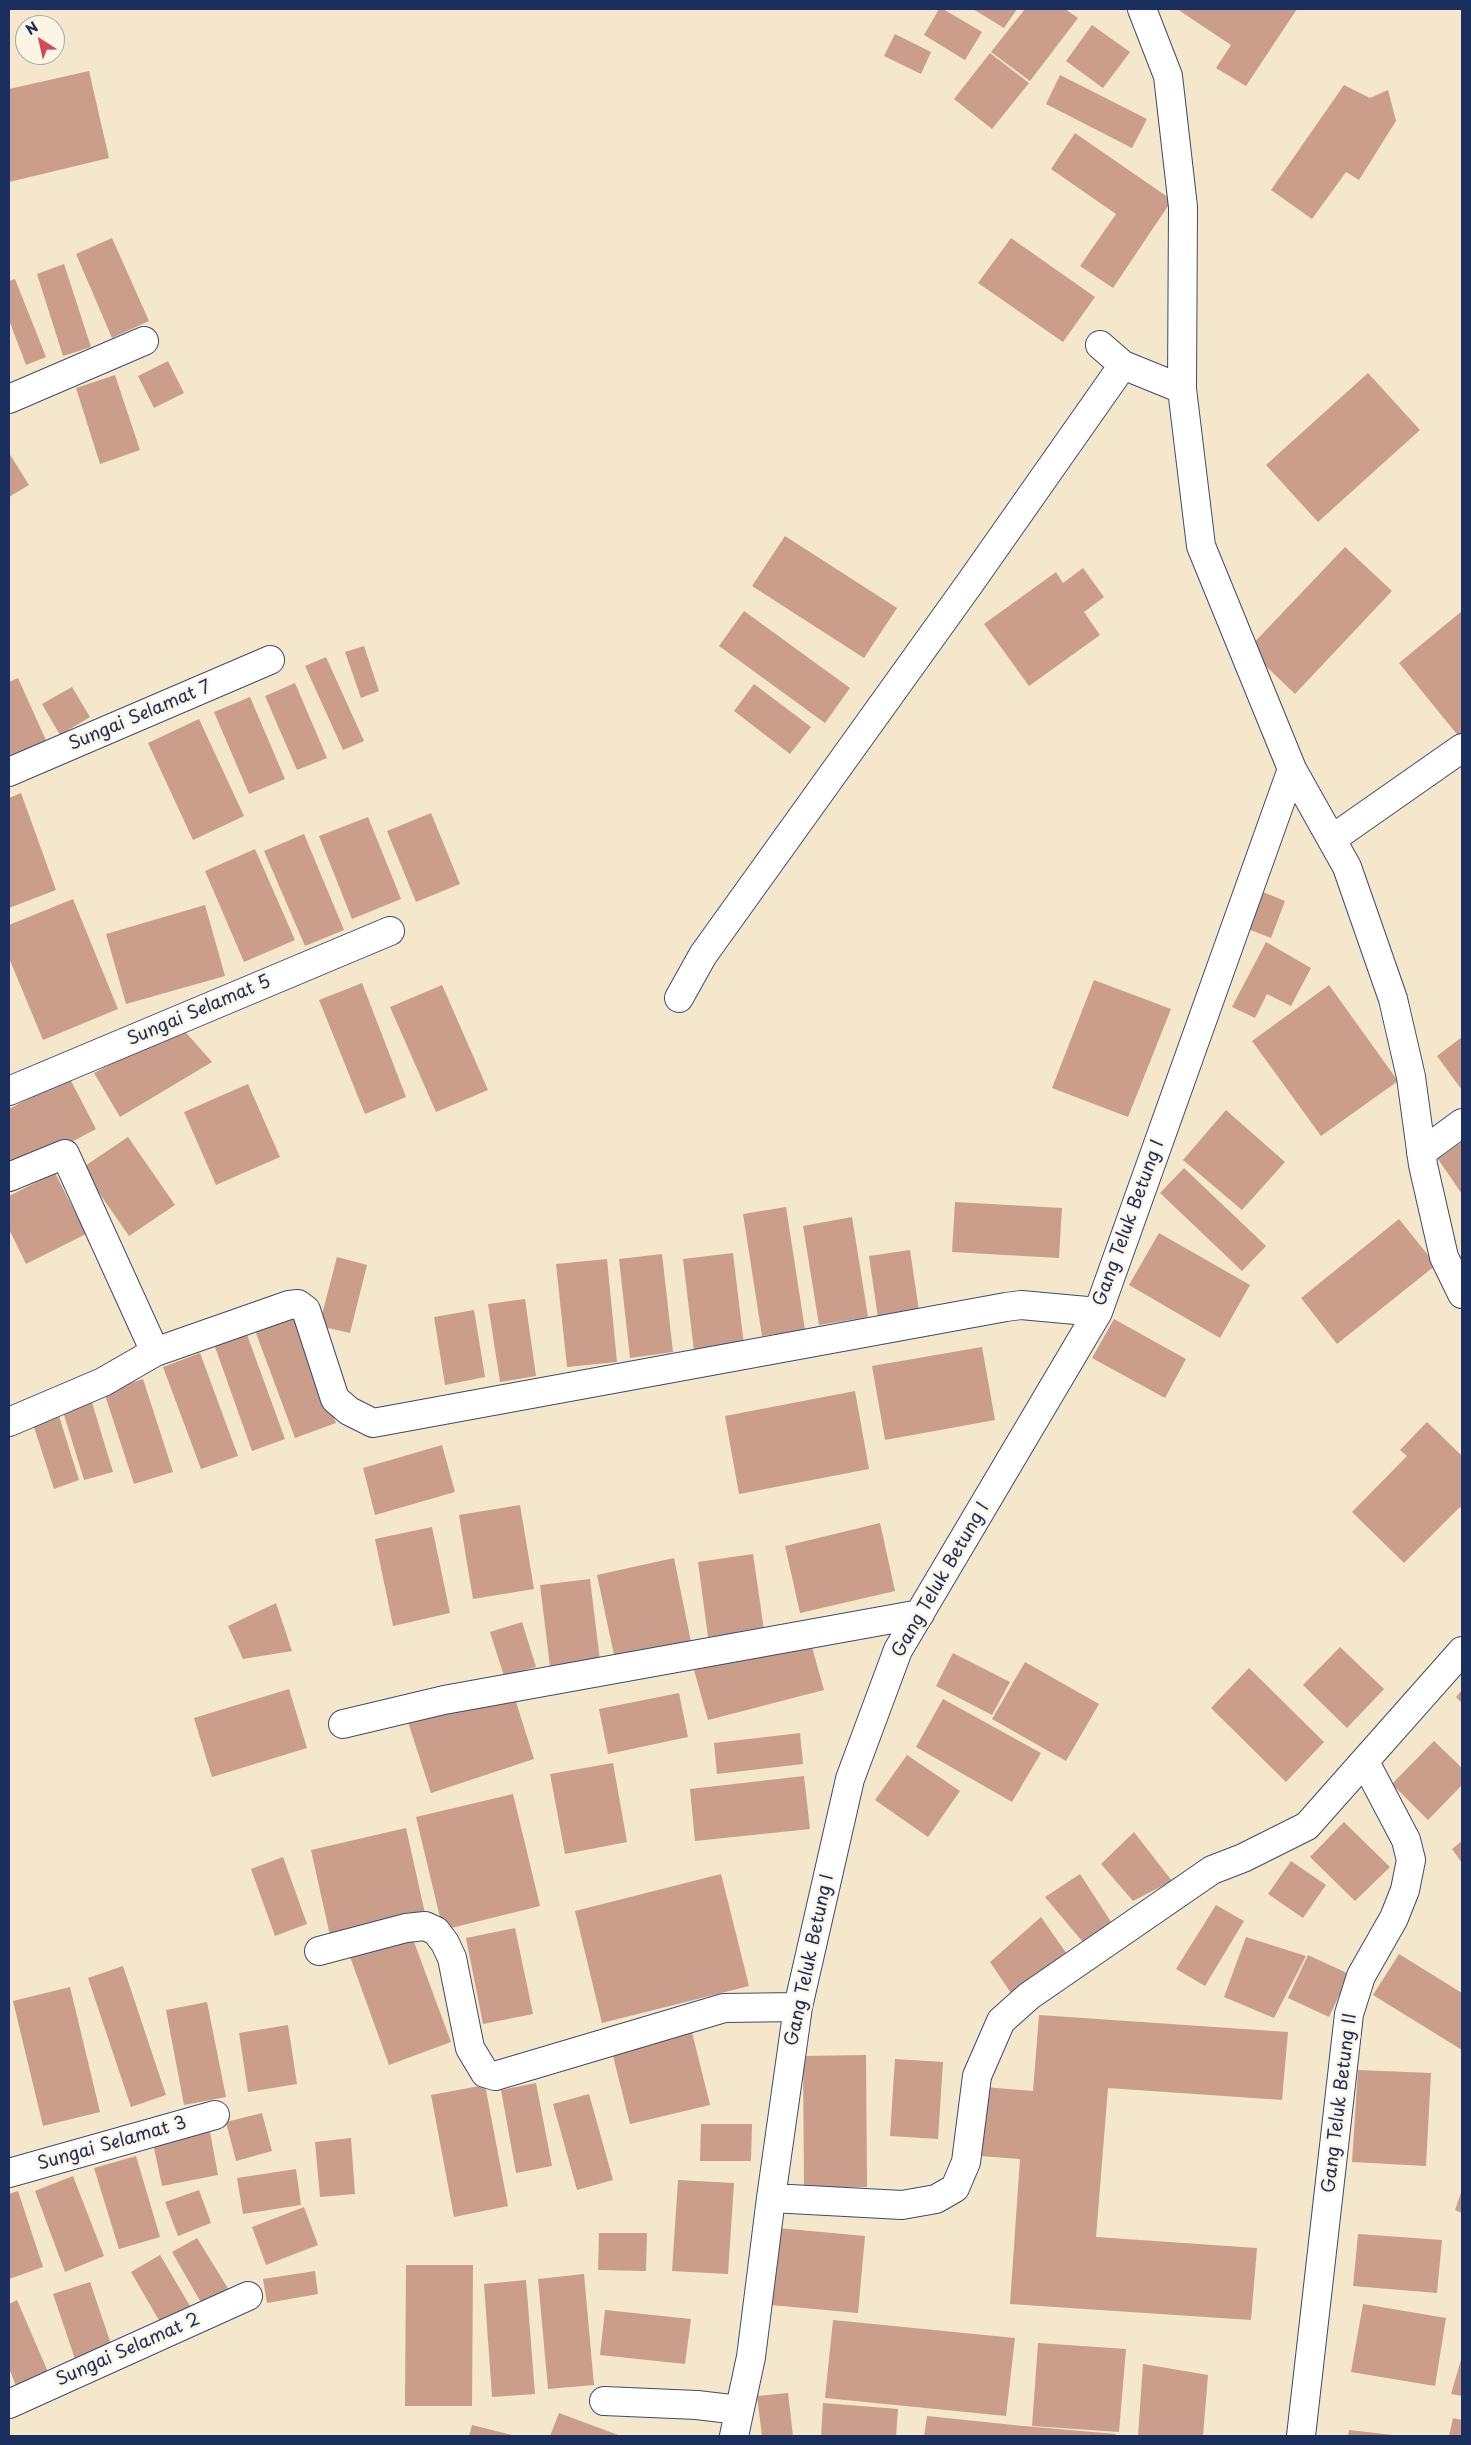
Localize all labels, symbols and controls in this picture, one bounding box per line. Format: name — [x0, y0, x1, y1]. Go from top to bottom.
north arrow — [15, 15, 65, 65]
text: N — [21, 16, 42, 40]
street label: Sungai Selamat 7 — [66, 676, 214, 756]
street label: Sungai Selamat 5 — [124, 971, 274, 1051]
street label: Gang Teluk Betung I — [1089, 1137, 1169, 1309]
street label: Gang Teluk Betung I — [888, 1499, 994, 1661]
street label: Gang Teluk Betung I — [781, 1872, 839, 2048]
street label: Gang Teluk Betung II — [1318, 2012, 1362, 2194]
street label: Sungai Selamat 3 — [35, 2112, 189, 2176]
street label: Sungai Selamat 2 — [53, 2309, 203, 2391]

